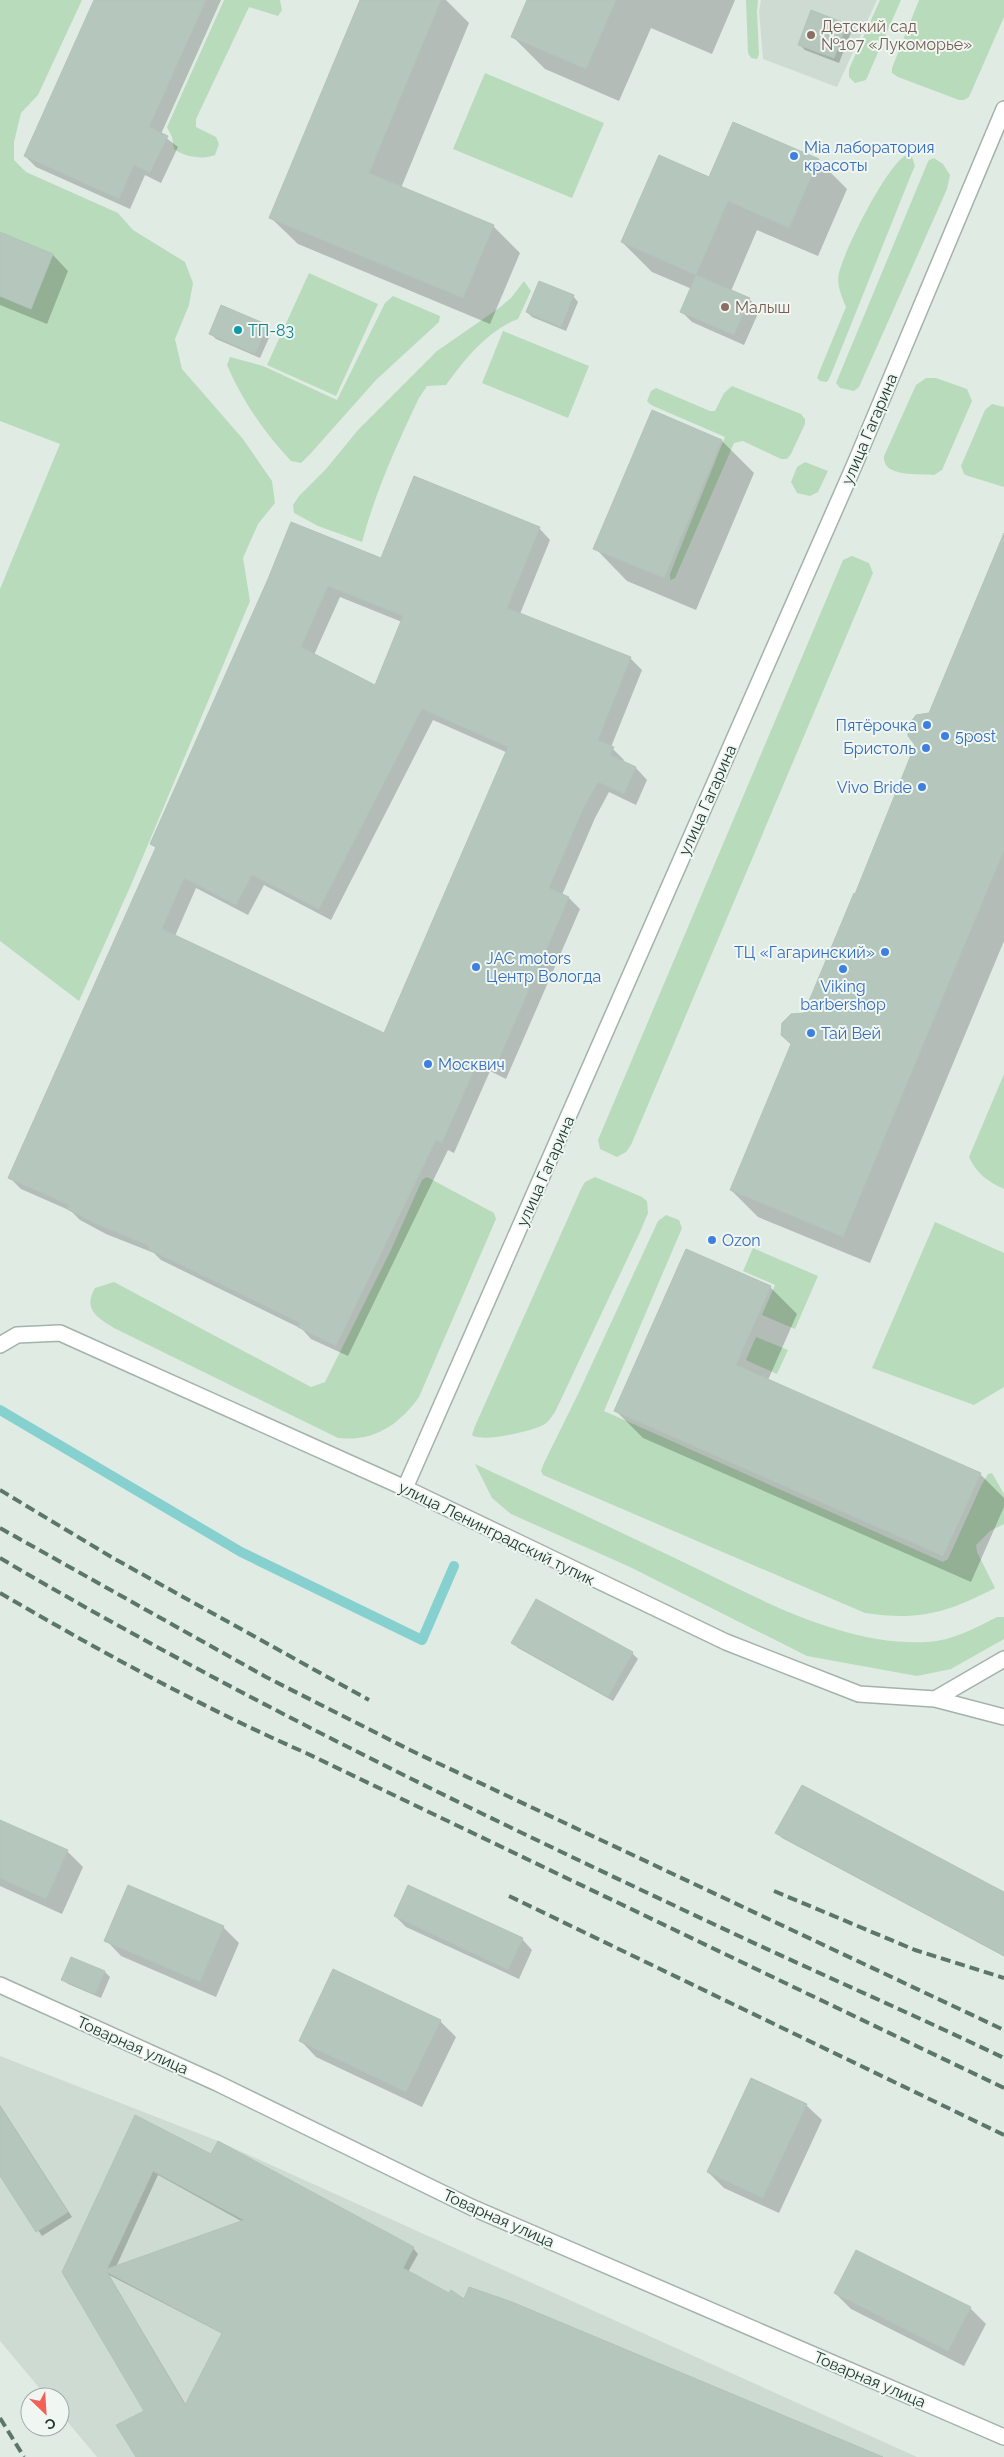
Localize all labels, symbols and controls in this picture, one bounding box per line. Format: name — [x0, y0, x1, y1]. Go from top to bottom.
place label: Детский сад №107 «Лукоморье» — [821, 17, 972, 54]
marker: Детский сад №107 «Лукоморье» — [805, 29, 817, 41]
place label: Mia лаборатория красоты — [804, 138, 935, 175]
marker: Mia лаборатория красоты — [788, 150, 800, 162]
place label: Малыш — [735, 298, 790, 317]
marker: Малыш — [719, 301, 731, 313]
place label: ТП-83 — [248, 321, 294, 340]
marker: ТП-83 — [232, 324, 244, 336]
street label: улица Гагарина — [837, 371, 901, 488]
place label: Пятёрочка — [836, 716, 917, 735]
marker: Пятёрочка — [921, 719, 933, 731]
place label: 5post — [955, 727, 997, 746]
marker: 5post — [939, 730, 951, 742]
place label: Бристоль — [843, 739, 916, 758]
street label: улица Гагарина — [675, 742, 740, 858]
marker: Бристоль — [920, 742, 932, 754]
place label: Vivo Bride — [837, 778, 912, 797]
marker: Vivo Bride — [916, 781, 928, 793]
place label: ТЦ «Гагаринский» — [734, 943, 875, 962]
marker: ТЦ «Гагаринский» — [879, 946, 891, 958]
place label: JAC motors Центр Вологда — [486, 949, 601, 986]
marker: JAC motors Центр Вологда — [470, 961, 482, 973]
marker: Viking barbershop — [837, 963, 849, 975]
place label: Viking barbershop — [800, 977, 886, 1014]
place label: Тай Вей — [821, 1024, 881, 1043]
marker: Тай Вей — [805, 1027, 817, 1039]
place label: Москвич — [438, 1055, 505, 1074]
marker: Москвич — [422, 1058, 434, 1070]
street label: улица Гагарина — [513, 1113, 578, 1229]
place label: Ozon — [722, 1231, 761, 1250]
marker: Ozon — [706, 1234, 718, 1246]
street label: улица Ленинградский тупик — [395, 1478, 598, 1589]
street label: Товарная улица — [74, 2012, 191, 2079]
street label: Товарная улица — [440, 2185, 557, 2252]
street label: Товарная улица — [811, 2347, 929, 2412]
north arrow — [20, 2387, 70, 2437]
text: С — [42, 2415, 58, 2433]

